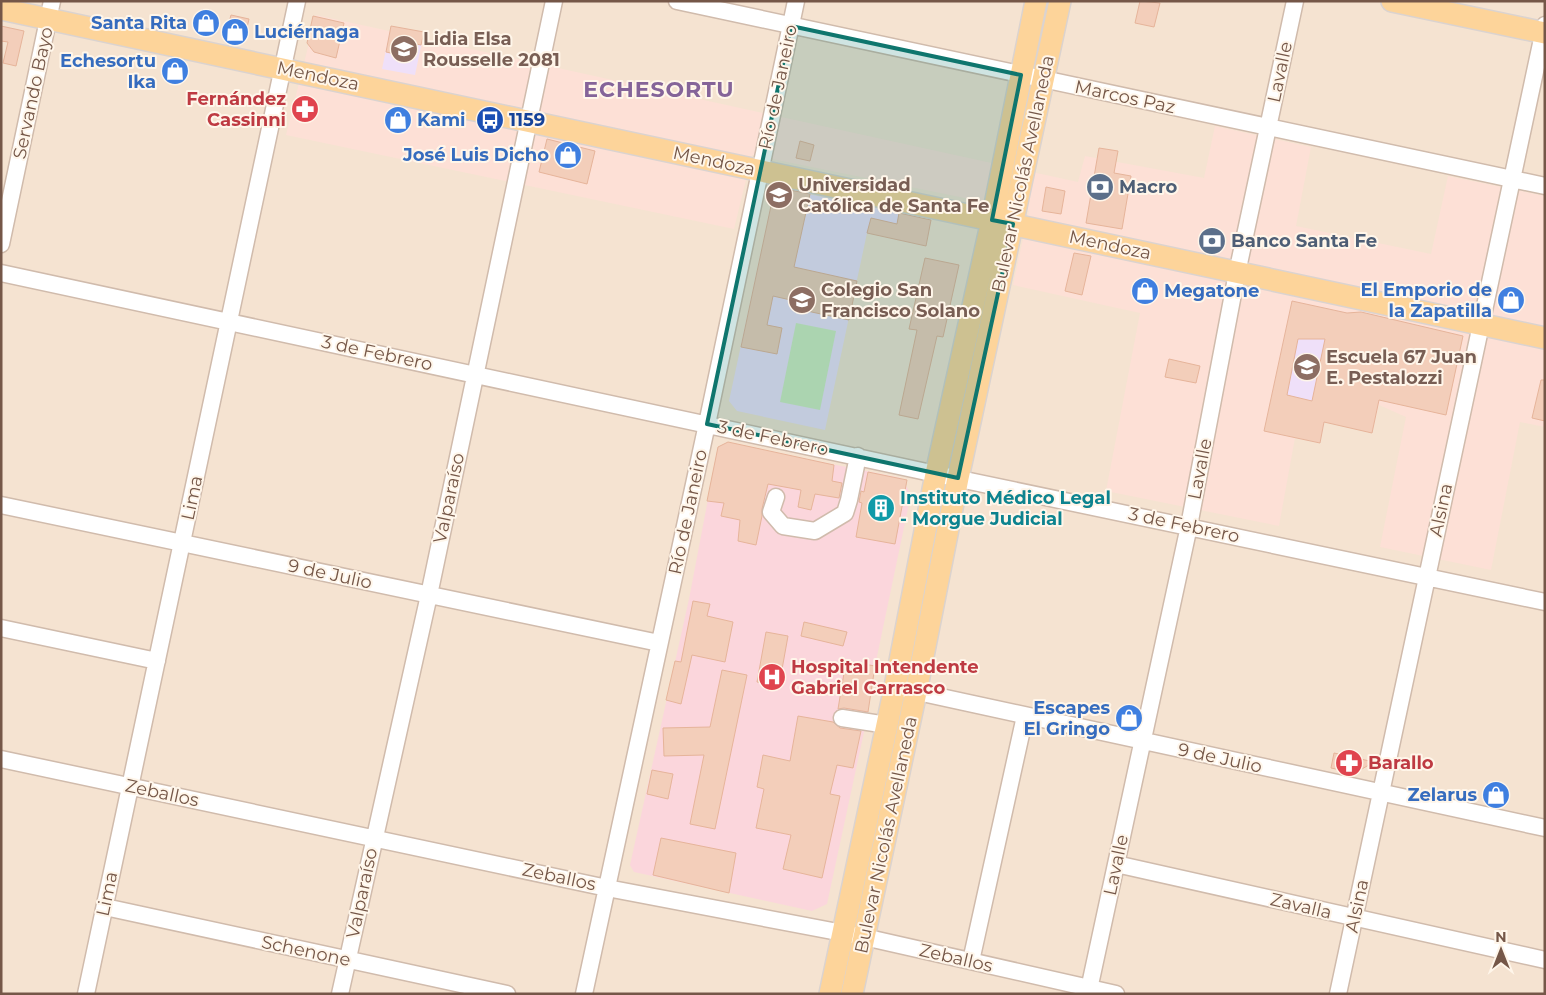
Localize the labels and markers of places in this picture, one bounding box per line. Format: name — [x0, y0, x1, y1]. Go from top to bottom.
shop icon: Santa Rita — [191, 8, 221, 38]
place label: Santa Rita — [91, 12, 187, 34]
shop icon: Luciérnaga — [220, 17, 250, 47]
place label: Luciérnaga — [254, 21, 360, 43]
place label: Lidia Elsa Rousselle 2081 — [423, 28, 560, 71]
school or university icon: Lidia Elsa Rousselle 2081 — [389, 34, 419, 64]
place label: Echesortu Ika — [60, 50, 156, 93]
shop icon: Echesortu Ika — [160, 56, 190, 86]
place label: Fernández Cassinni — [186, 88, 286, 131]
pharmacy icon: Fernández Cassinni — [290, 94, 320, 124]
shop icon: Kami — [383, 105, 413, 135]
bus stop icon: 1159 — [475, 105, 505, 135]
place label: Kami — [417, 109, 466, 131]
place label: 1159 — [509, 109, 545, 131]
shop icon: José Luis Dicho — [553, 140, 583, 170]
place label: José Luis Dicho — [402, 144, 549, 166]
bank icon: Macro — [1085, 172, 1115, 202]
place label: Universidad Católica de Santa Fe — [798, 174, 989, 217]
place label: Macro — [1119, 176, 1178, 198]
school or university icon: Universidad Católica de Santa Fe — [764, 180, 794, 210]
bank icon: Banco Santa Fe — [1197, 226, 1227, 256]
place label: Banco Santa Fe — [1231, 230, 1377, 252]
shop icon: Megatone — [1130, 276, 1160, 306]
place label: Colegio San Francisco Solano — [821, 279, 980, 322]
place label: El Emporio de la Zapatilla — [1360, 279, 1492, 322]
place label: Megatone — [1164, 280, 1259, 302]
school or university icon: Colegio San Francisco Solano — [787, 285, 817, 315]
shop icon: El Emporio de la Zapatilla — [1496, 285, 1526, 315]
place label: Escuela 67 Juan E. Pestalozzi — [1326, 346, 1477, 389]
school or university icon: Escuela 67 Juan E. Pestalozzi — [1292, 352, 1322, 382]
place label: Instituto Médico Legal - Morgue Judicial — [900, 487, 1111, 530]
building icon: Instituto Médico Legal - Morgue Judicial — [866, 493, 896, 523]
place label: Hospital Intendente Gabriel Carrasco — [791, 656, 979, 699]
hospital icon: Hospital Intendente Gabriel Carrasco — [757, 662, 787, 692]
place label: Escapes El Gringo — [1024, 697, 1110, 740]
shop icon: Escapes El Gringo — [1114, 703, 1144, 733]
pharmacy icon: Barallo — [1334, 748, 1364, 778]
place label: Barallo — [1368, 752, 1434, 774]
shop icon: Zelarus — [1481, 780, 1511, 810]
place label: Zelarus — [1407, 784, 1477, 806]

